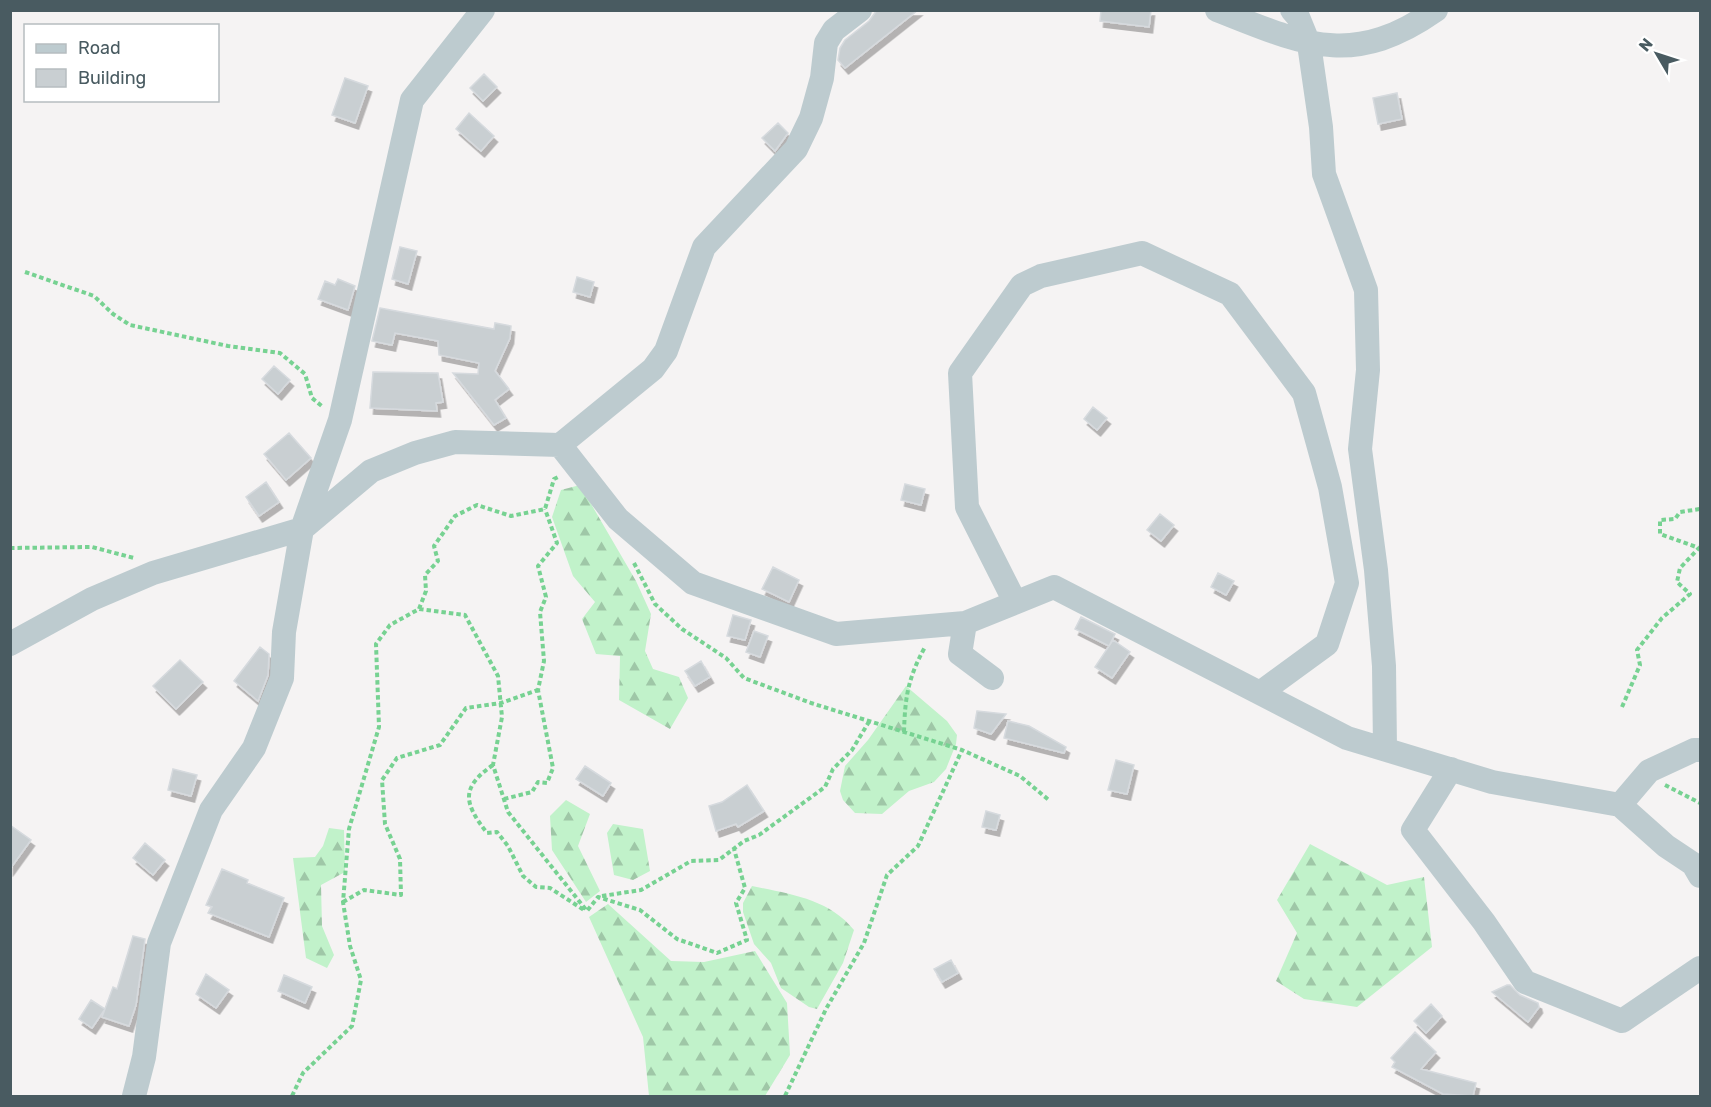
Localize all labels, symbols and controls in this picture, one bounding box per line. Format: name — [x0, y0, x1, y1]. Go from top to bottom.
legend — [24, 24, 219, 102]
north arrow — [1627, 24, 1687, 84]
text: N — [1635, 34, 1657, 55]
text: Road — [78, 37, 121, 59]
text: Building — [78, 67, 146, 89]

